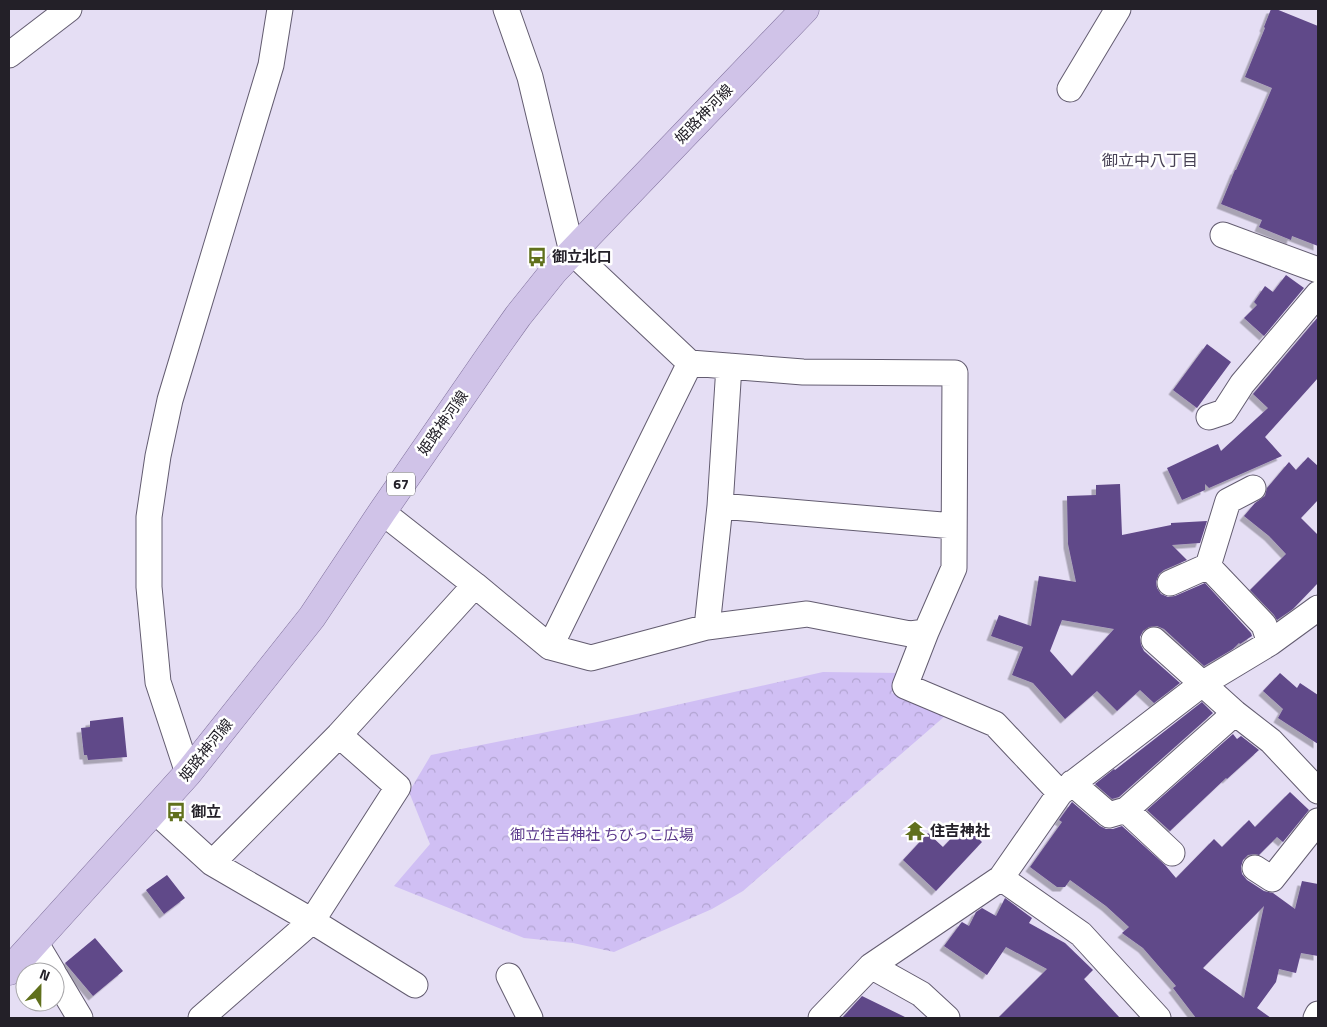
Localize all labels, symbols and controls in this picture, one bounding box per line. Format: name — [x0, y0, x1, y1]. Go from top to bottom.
street label: 姫路神河線 — [669, 79, 738, 149]
district label: 御立中八丁目 — [1102, 148, 1198, 172]
place label: 御立北口 — [552, 245, 612, 268]
bus stop icon: 御立北口 — [526, 246, 548, 268]
street label: 姫路神河線 — [412, 385, 474, 460]
road number: 67 — [387, 472, 415, 496]
street label: 姫路神河線 — [173, 713, 238, 786]
place label: 御立 — [191, 800, 221, 823]
bus stop icon: 御立 — [165, 801, 187, 823]
place label: 住吉神社 — [930, 819, 990, 842]
temple icon: 住吉神社 — [904, 820, 926, 842]
park label: 御立住吉神社 ちびっこ広場 — [510, 823, 694, 846]
north arrow — [15, 962, 65, 1012]
text: N — [37, 963, 53, 986]

